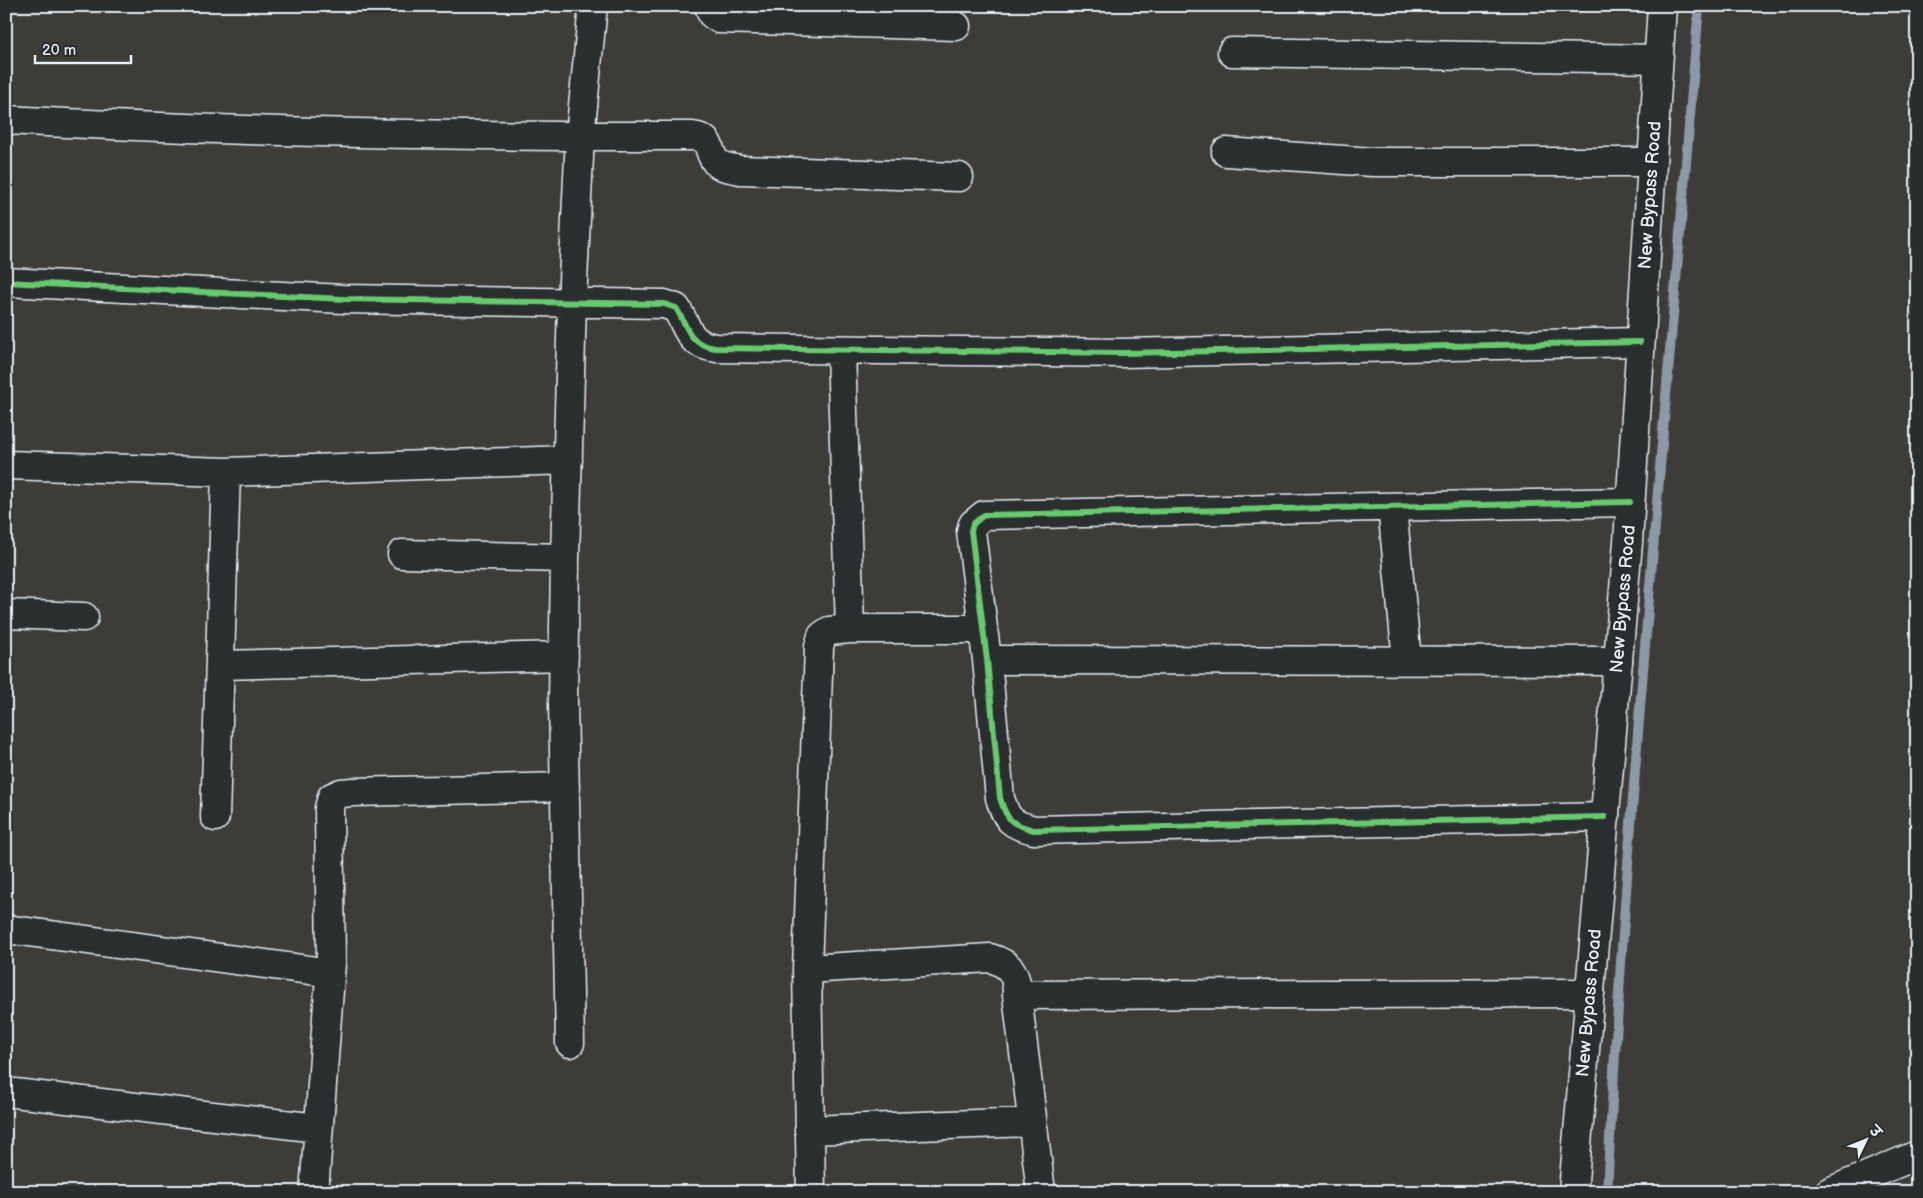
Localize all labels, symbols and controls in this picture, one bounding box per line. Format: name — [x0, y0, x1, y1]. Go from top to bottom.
scale bar — [35, 32, 131, 64]
text: 20 m — [42, 41, 76, 60]
street label: New Bypass Road — [1634, 120, 1666, 270]
street label: New Bypass Road — [1606, 524, 1640, 674]
street label: New Bypass Road — [1572, 928, 1606, 1078]
north arrow — [1840, 1116, 1890, 1166]
text: उ — [1864, 1121, 1886, 1142]

